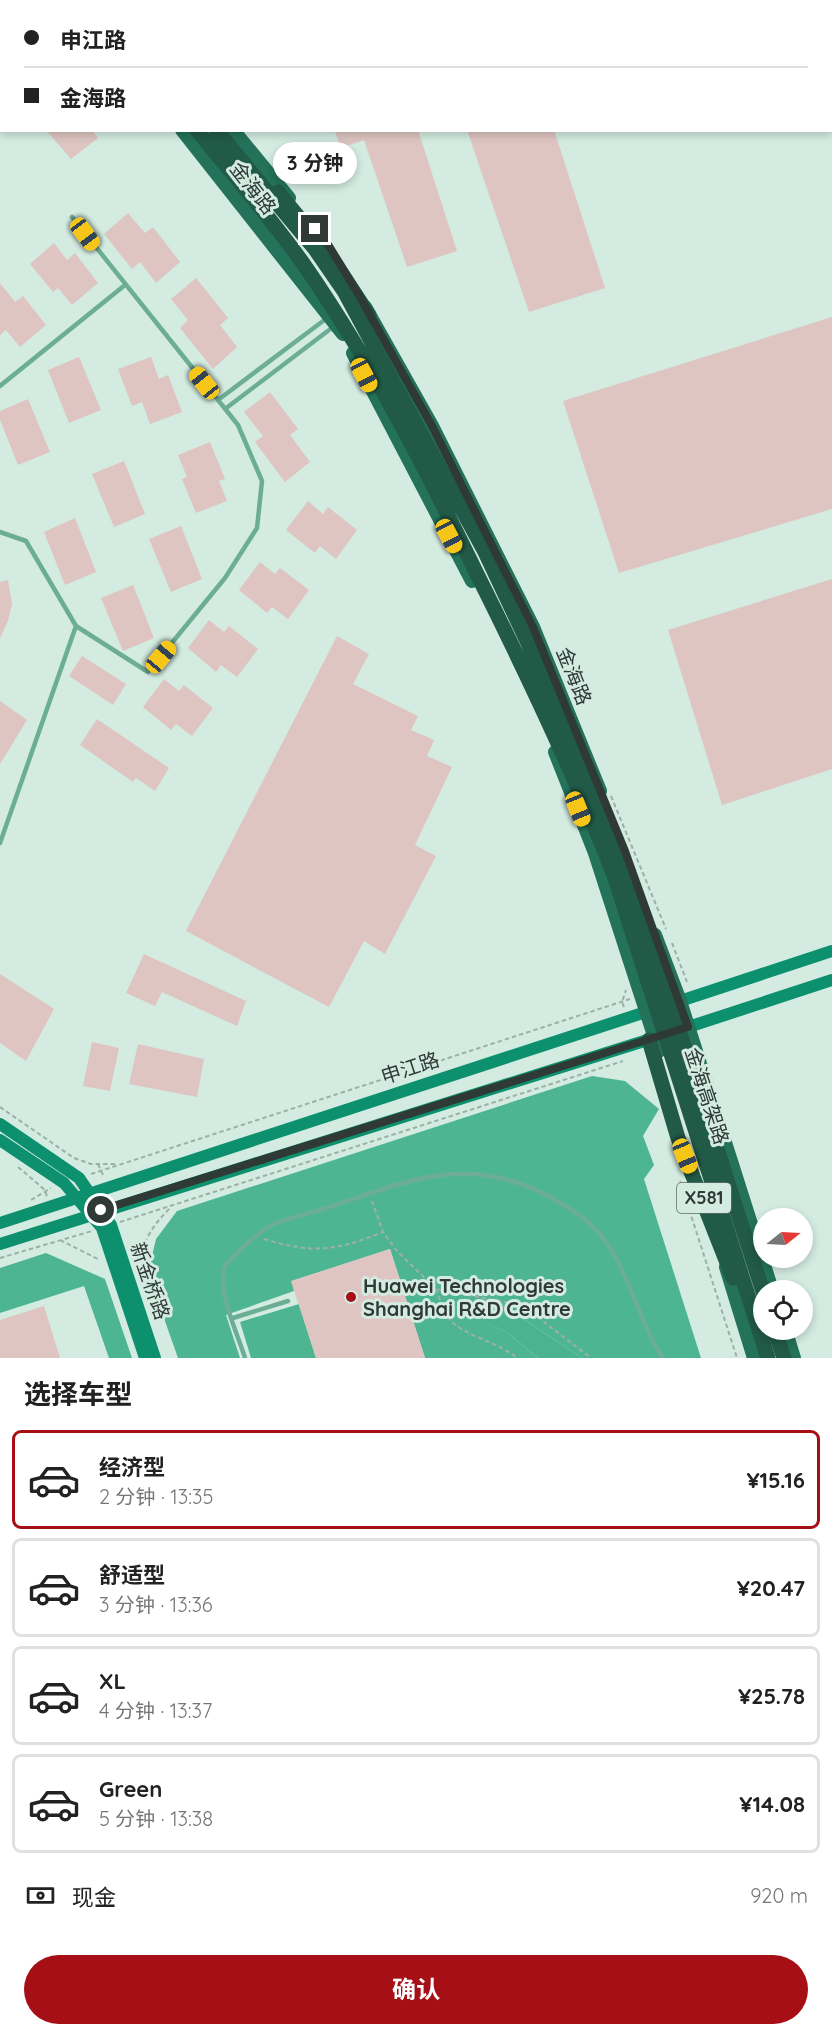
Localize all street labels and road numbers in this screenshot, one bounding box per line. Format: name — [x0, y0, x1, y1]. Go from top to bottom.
street label: 金海路 — [225, 156, 282, 219]
street label: 金海路 — [552, 643, 597, 708]
street label: 金海高架路 — [680, 1044, 735, 1147]
street label: 申江路 — [377, 1046, 442, 1089]
road number: X581 — [677, 1183, 731, 1213]
street label: 新金桥路 — [126, 1239, 175, 1323]

